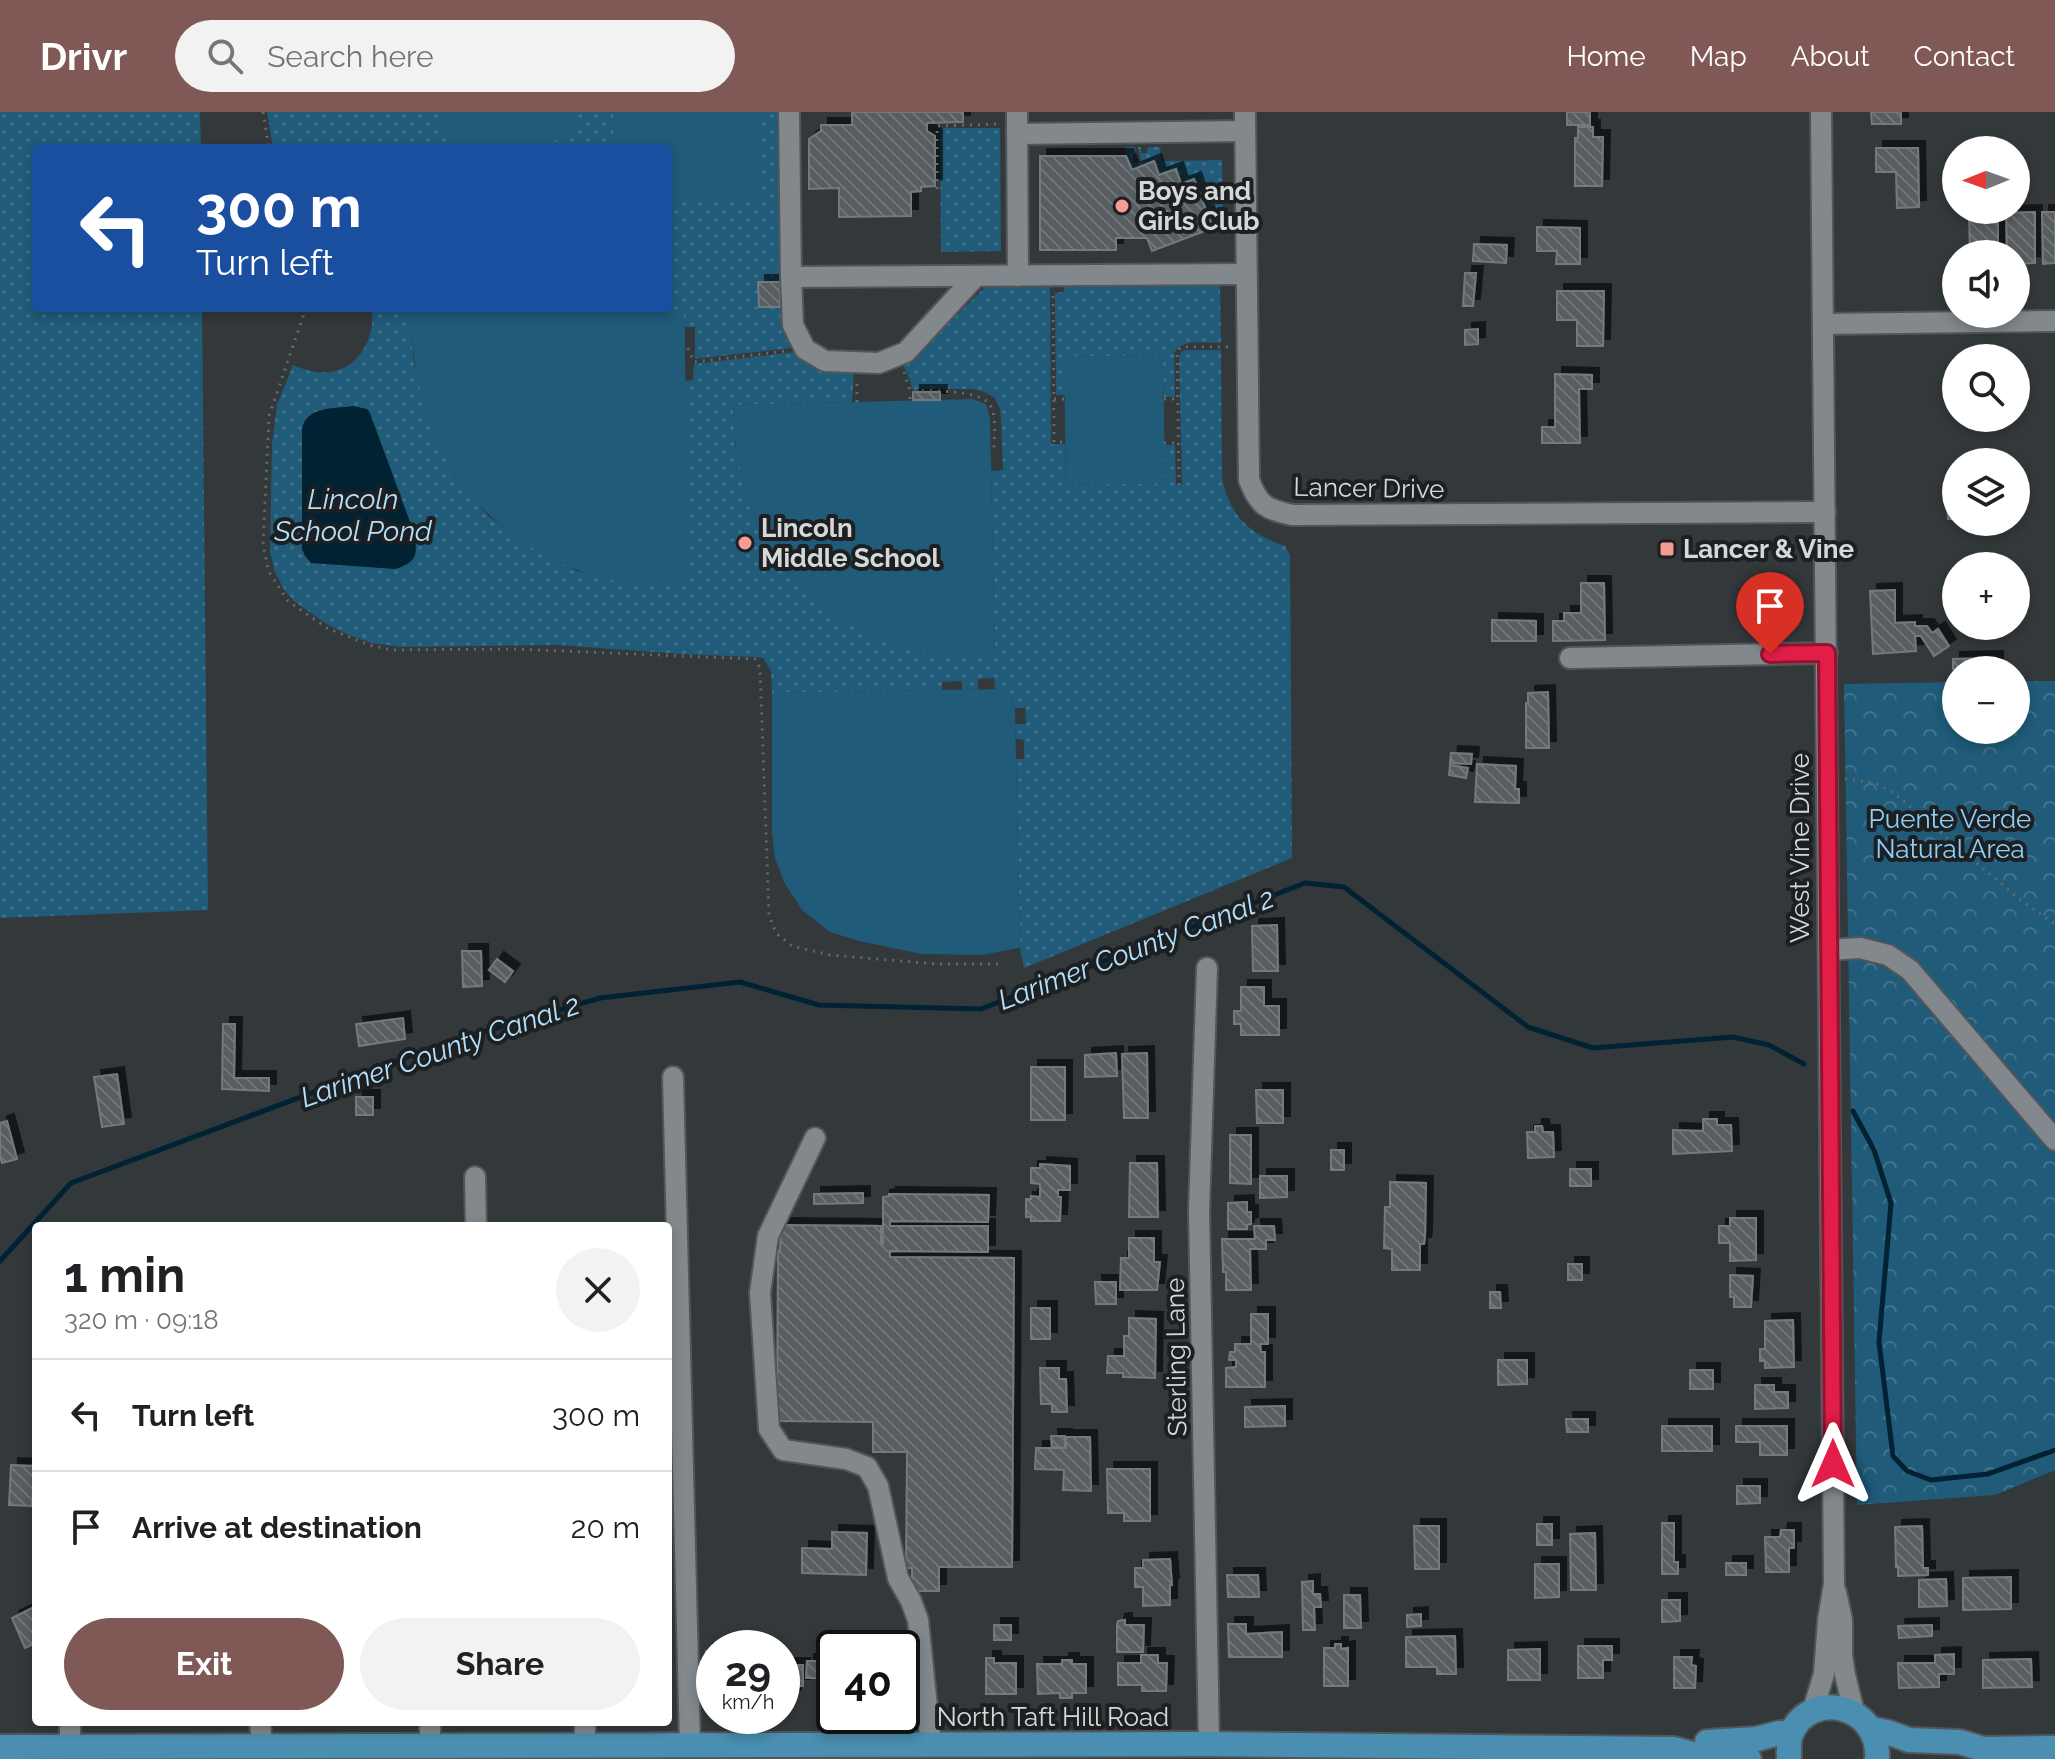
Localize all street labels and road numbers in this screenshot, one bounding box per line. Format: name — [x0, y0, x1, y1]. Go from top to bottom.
street label: Lancer Drive — [1293, 472, 1445, 504]
street label: West Vine Drive — [1785, 753, 1815, 943]
street label: Sterling Lane — [1160, 1277, 1192, 1437]
street label: North Taft Hill Road — [937, 1702, 1169, 1732]

